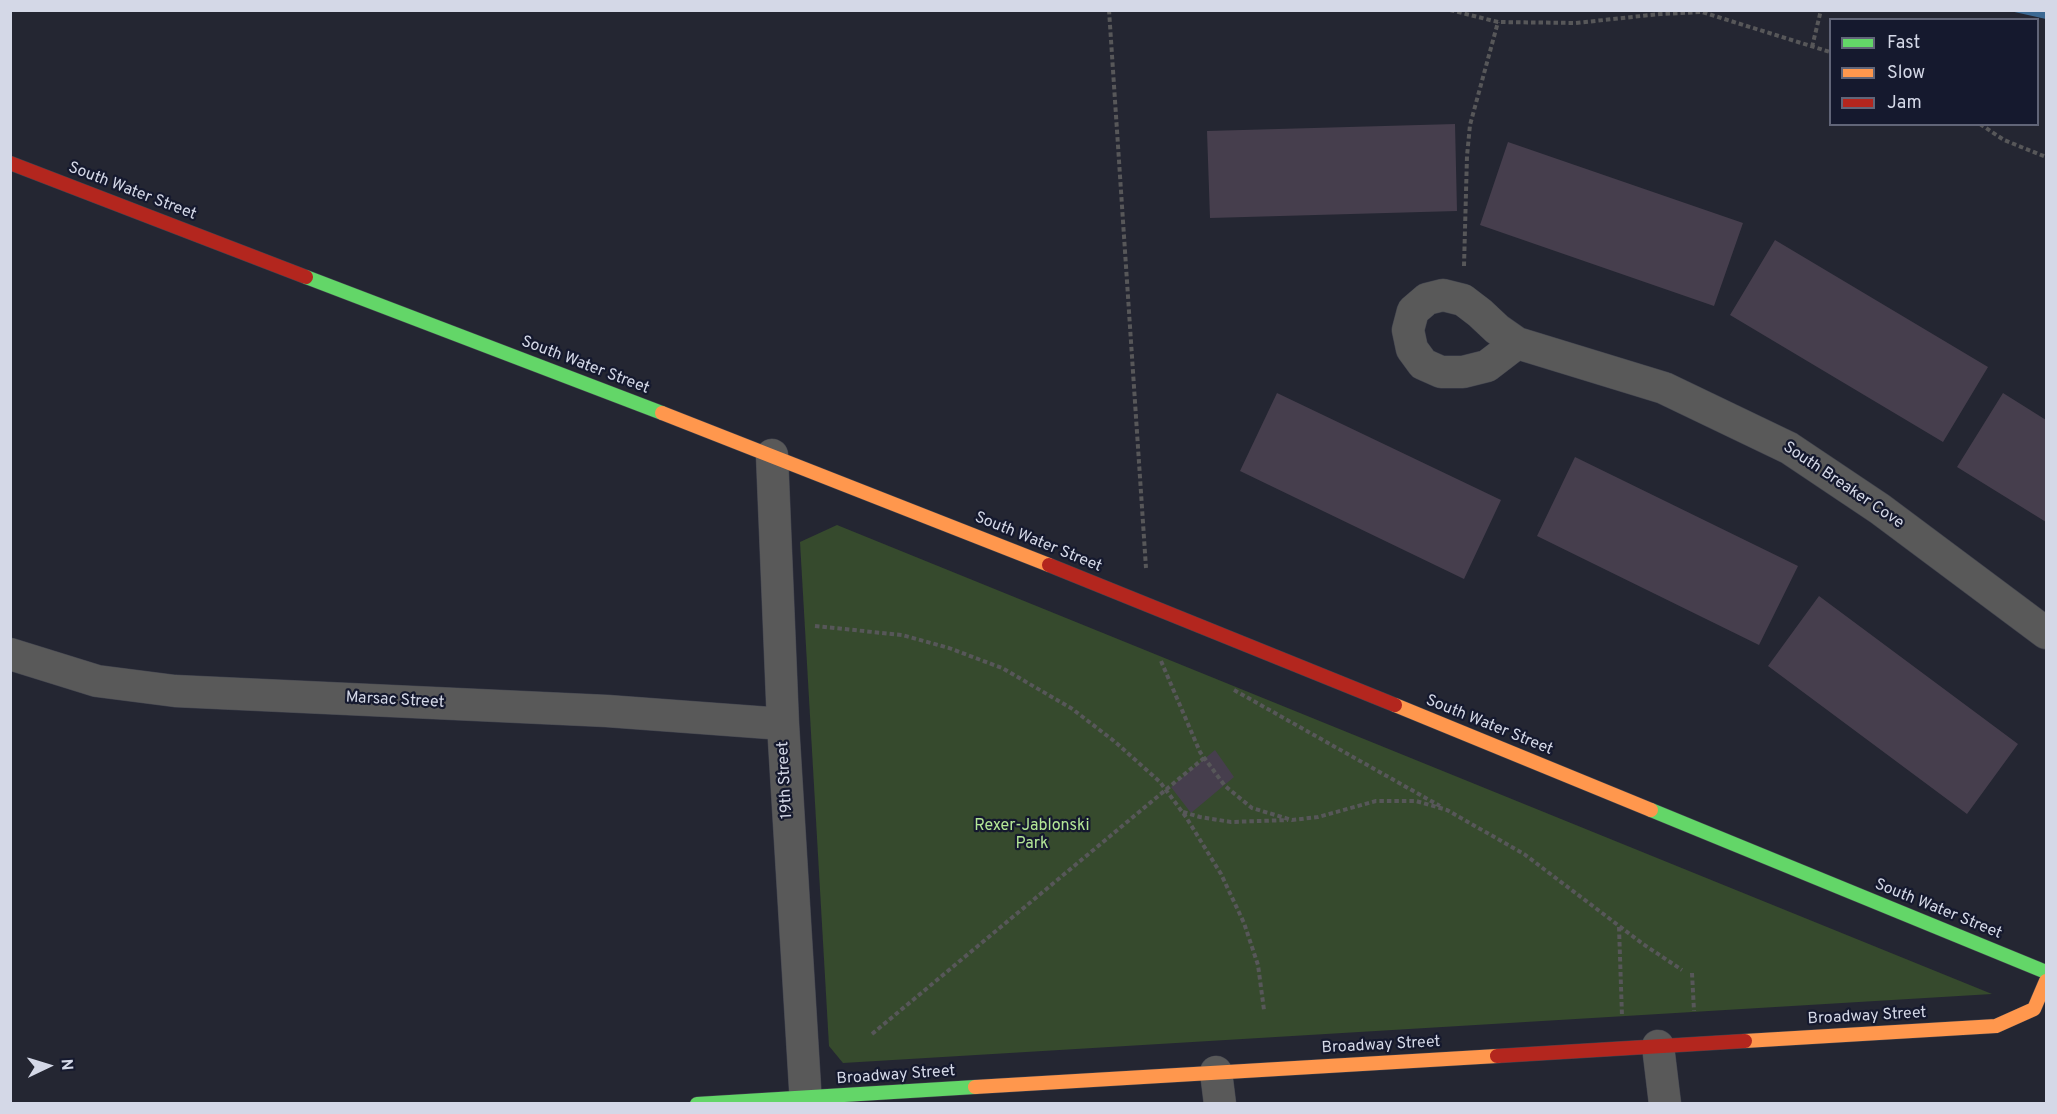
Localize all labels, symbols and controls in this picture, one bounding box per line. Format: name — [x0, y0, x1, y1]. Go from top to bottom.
legend — [1829, 18, 2039, 126]
text: Fast — [1887, 32, 1920, 55]
text: Slow — [1887, 62, 1925, 85]
text: Jam — [1887, 92, 1922, 115]
street label: South Water Street — [65, 159, 199, 225]
street label: South Water Street — [518, 333, 652, 399]
street label: South Breaker Cove — [1779, 438, 1907, 534]
street label: South Water Street — [972, 509, 1104, 577]
street label: Marsac Street — [345, 689, 445, 713]
street label: South Water Street — [1423, 692, 1555, 760]
street label: 19th Street — [774, 741, 798, 819]
park label: Rexer-Jablonski Park — [974, 817, 1090, 855]
street label: South Water Street — [1872, 876, 2004, 944]
street label: Broadway Street — [1807, 1004, 1927, 1030]
street label: Broadway Street — [1321, 1033, 1441, 1059]
north arrow — [18, 1036, 78, 1096]
text: N — [56, 1058, 76, 1071]
street label: Broadway Street — [836, 1062, 956, 1090]

